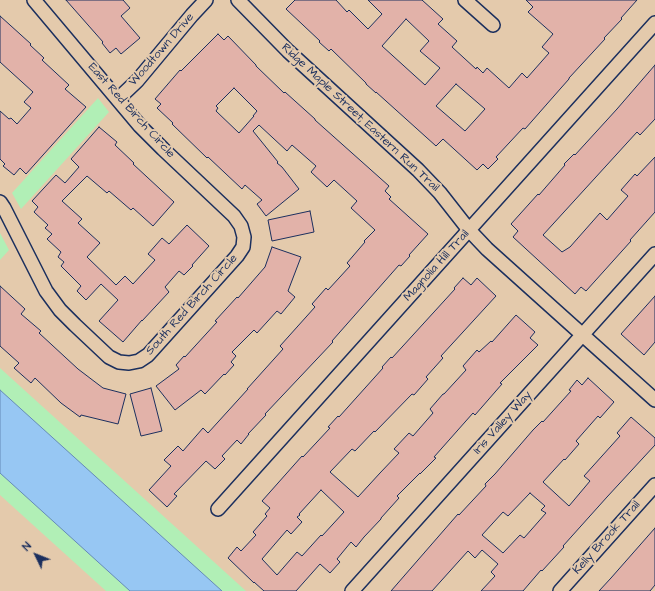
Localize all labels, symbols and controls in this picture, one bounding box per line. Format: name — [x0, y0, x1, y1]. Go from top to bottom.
street label: Woodtown Drive — [126, 11, 198, 89]
street label: Ridge Maple Street; Eastern Run Trail — [278, 41, 442, 195]
street label: East Red Birch Circle — [84, 60, 178, 162]
street label: Magnolia Hill Trail — [401, 227, 473, 305]
street label: South Red Birch Circle — [143, 252, 241, 358]
street label: Iris Valley Way — [471, 388, 535, 458]
street label: Kelly Brook Trail — [570, 498, 644, 578]
north arrow — [16, 535, 56, 575]
text: N — [19, 539, 35, 554]

